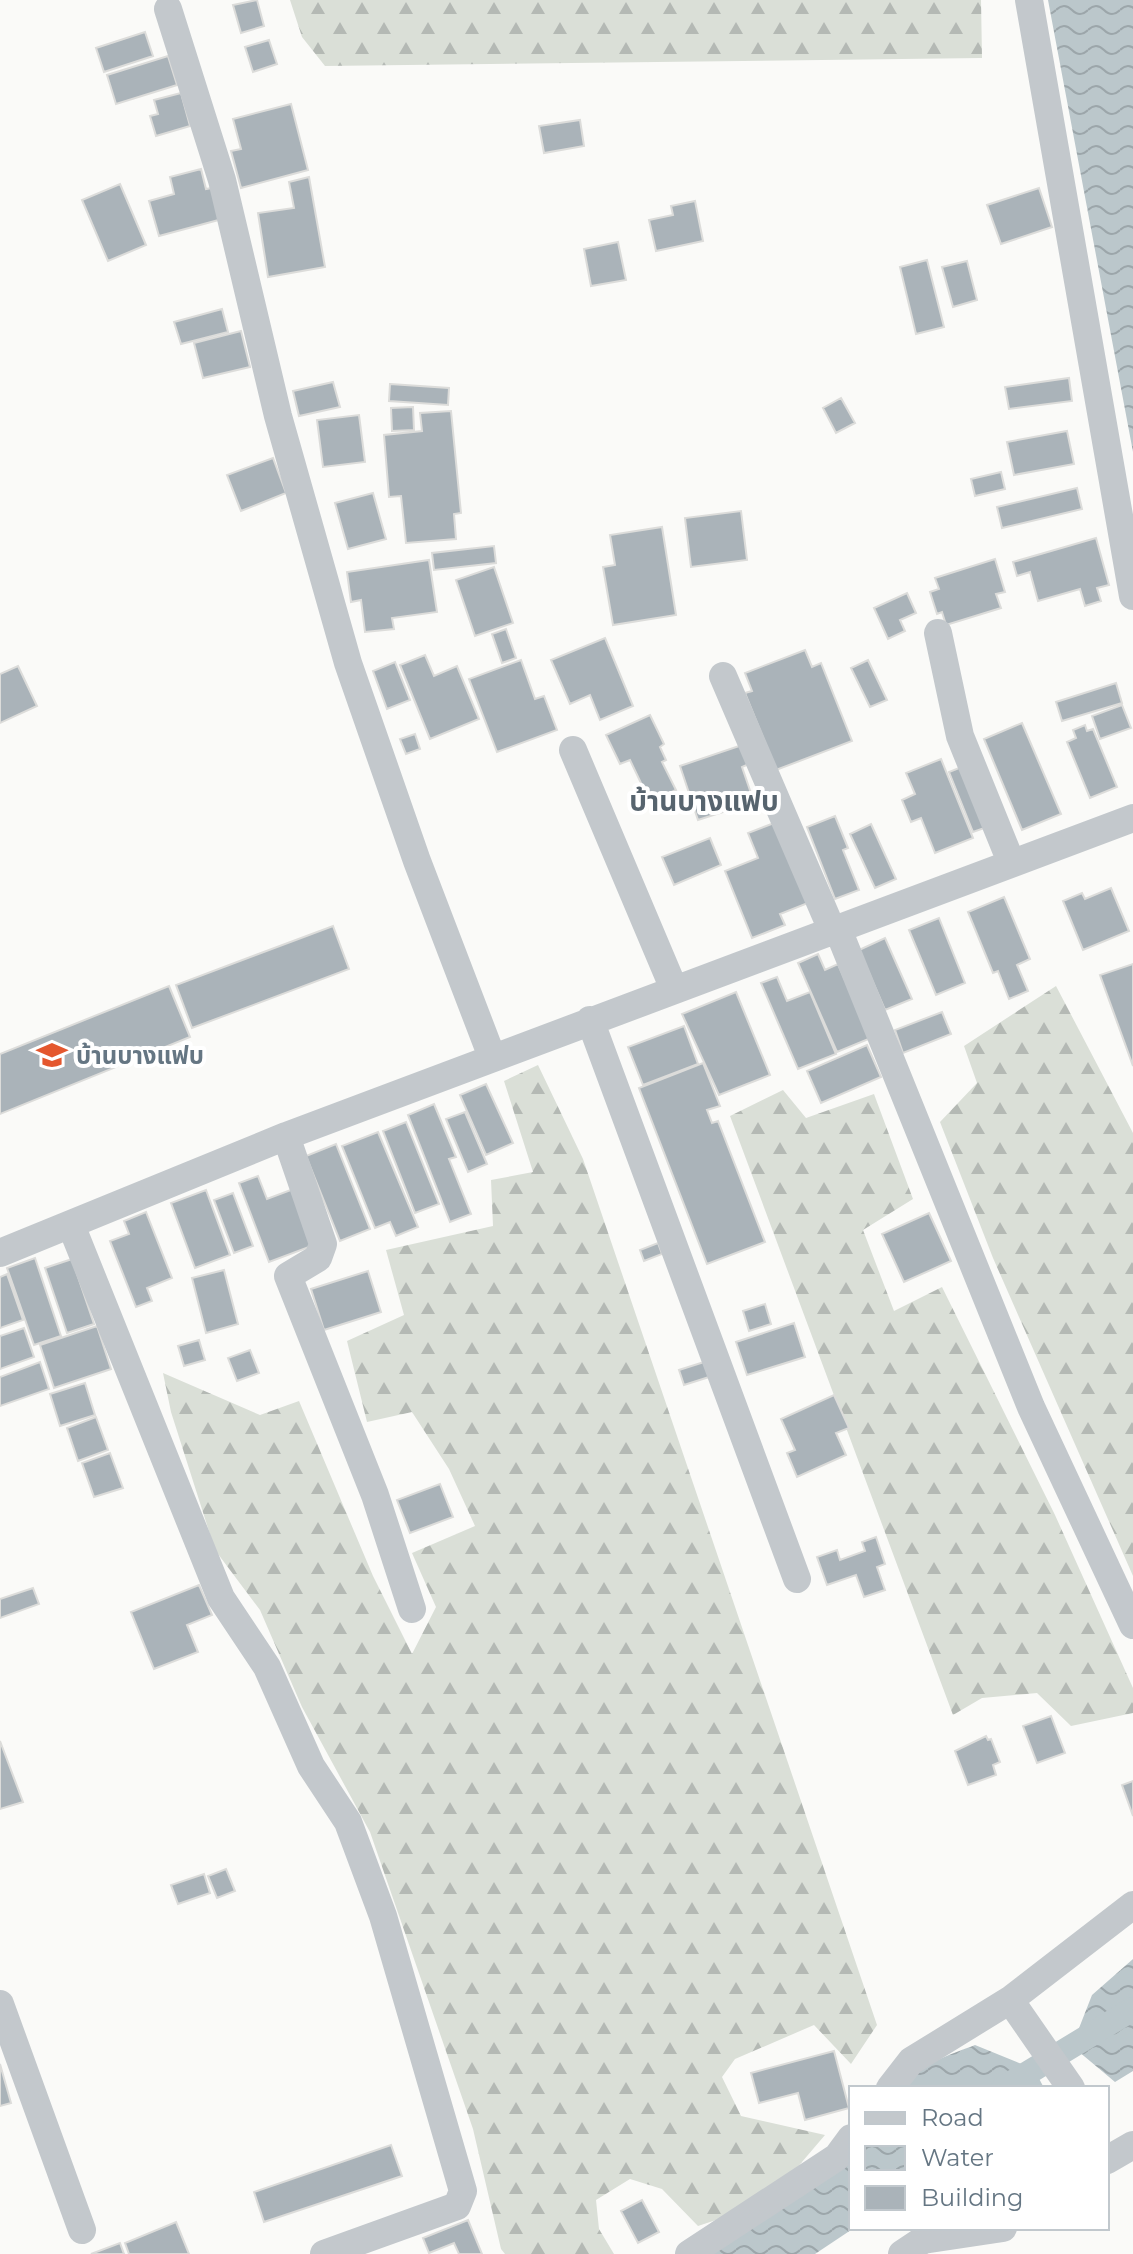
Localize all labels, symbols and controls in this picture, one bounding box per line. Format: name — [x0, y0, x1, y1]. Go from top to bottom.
district label: บ้านบางแฟบ — [629, 784, 779, 818]
school or university icon: บ้านบางแฟบ — [35, 1038, 69, 1072]
place label: บ้านบางแฟบ — [76, 1041, 204, 1070]
legend — [849, 2086, 1109, 2230]
text: Road — [921, 2103, 984, 2132]
text: Water — [921, 2143, 994, 2172]
text: Building — [921, 2183, 1024, 2212]

